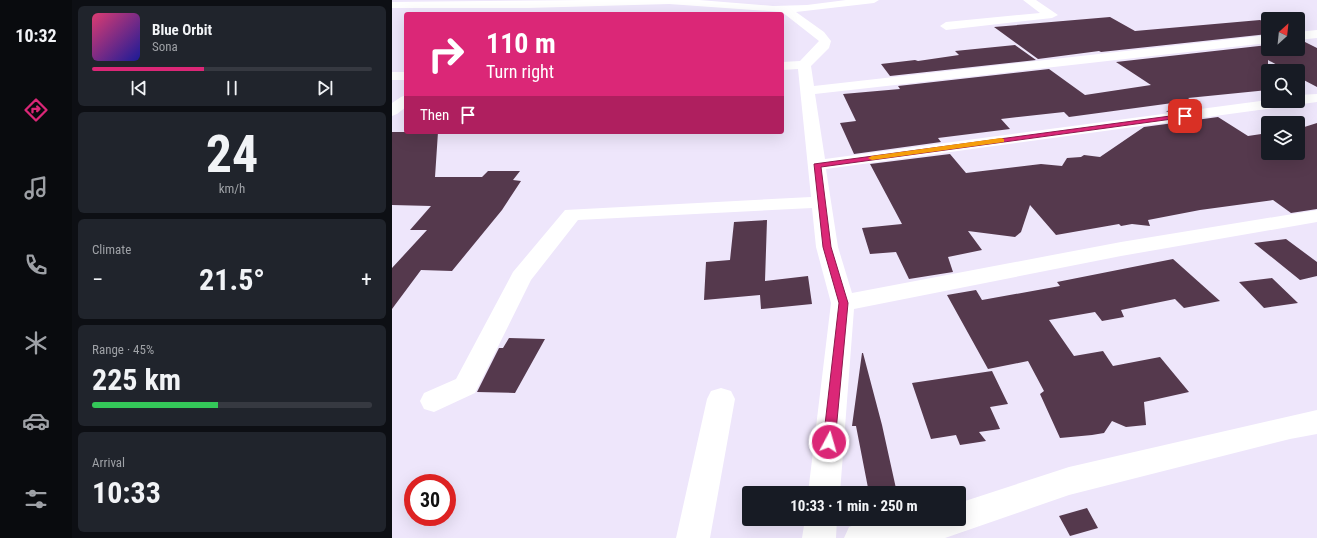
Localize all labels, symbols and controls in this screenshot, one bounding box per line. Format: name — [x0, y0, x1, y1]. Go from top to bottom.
north arrow — [1261, 12, 1305, 56]
map controls — [1261, 12, 1305, 160]
text: Blue Orbit — [152, 21, 212, 39]
text: 10:32 — [15, 25, 57, 46]
text: 110 m — [486, 27, 556, 60]
icon: right — [420, 28, 472, 80]
text: Sona — [152, 39, 178, 54]
text: Turn right — [486, 61, 554, 82]
button: search — [1261, 64, 1305, 108]
icon: previous — [128, 77, 150, 99]
icon: pause — [221, 77, 243, 99]
icon: next — [314, 77, 336, 99]
icon: directions — [22, 96, 50, 124]
pin — [1168, 99, 1202, 133]
icon: arrive — [457, 104, 479, 126]
icon: arrive — [1174, 105, 1196, 127]
text: Then — [420, 106, 449, 124]
button: layers — [1261, 116, 1305, 160]
text: 24 — [206, 124, 258, 185]
icon: music — [22, 174, 50, 202]
text: km/h — [219, 181, 245, 196]
text: Climate — [92, 242, 131, 257]
icon: phone — [22, 251, 50, 279]
text: 21.5° — [199, 262, 265, 297]
text: − — [92, 267, 103, 292]
text: + — [361, 267, 372, 292]
icon: climate — [22, 329, 50, 357]
text: Range · 45% — [92, 342, 154, 357]
text: 225 km — [92, 362, 181, 397]
icon: car — [22, 407, 50, 435]
position arrow — [808, 421, 850, 463]
text: Arrival — [92, 455, 125, 470]
speed limit sign: 30 — [404, 474, 456, 526]
text: 10:33 — [92, 475, 161, 510]
icon: filters — [22, 485, 50, 513]
text: 10:33 · 1 min · 250 m — [790, 497, 918, 515]

